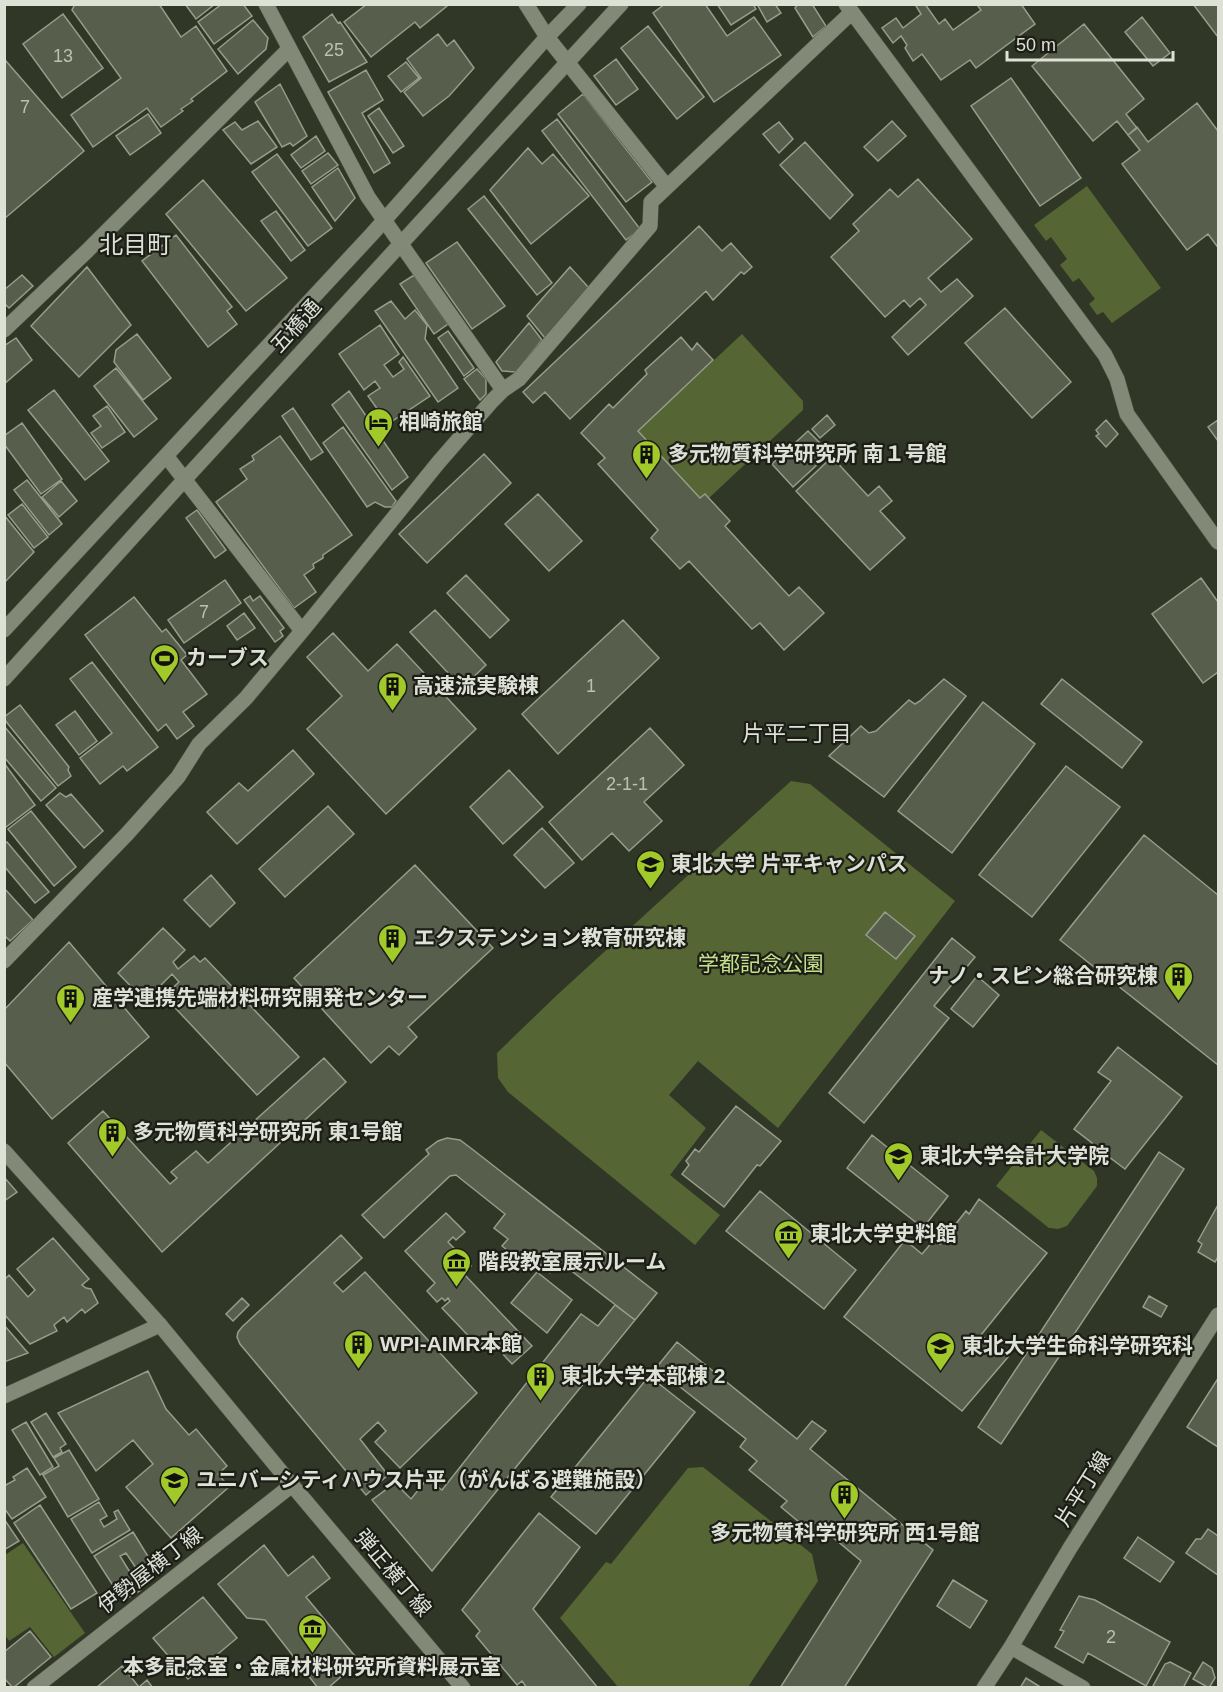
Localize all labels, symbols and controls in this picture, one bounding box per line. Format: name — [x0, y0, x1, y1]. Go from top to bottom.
scale bar — [1007, 24, 1174, 62]
text: 50 m — [1016, 35, 1056, 55]
house number: 25 — [324, 40, 344, 60]
house number: 13 — [53, 46, 73, 66]
house number: 7 — [20, 97, 30, 117]
district label: 北目町 — [99, 231, 171, 258]
street label: 五橋通 — [266, 295, 325, 357]
hotel icon: 相崎旅館 — [362, 406, 394, 448]
place label: 相崎旅館 — [399, 410, 483, 433]
building icon: 多元物質科学研究所 南１号館 — [631, 438, 663, 480]
place label: 多元物質科学研究所 南１号館 — [668, 442, 947, 465]
house number: 7 — [199, 602, 209, 622]
sports icon: カーブス — [149, 642, 181, 684]
place label: カーブス — [186, 646, 269, 669]
building icon: 高速流実験棟 — [376, 670, 408, 712]
place label: 高速流実験棟 — [413, 674, 539, 697]
house number: 1 — [586, 676, 596, 696]
district label: 片平二丁目 — [742, 721, 852, 746]
house number: 2-1-1 — [606, 774, 648, 794]
school or university icon: 東北大学 片平キャンパス — [634, 848, 666, 890]
place label: 東北大学 片平キャンパス — [671, 852, 908, 875]
building icon: エクステンション教育研究棟 — [377, 922, 409, 964]
place label: エクステンション教育研究棟 — [414, 926, 686, 949]
park label: 学都記念公園 — [698, 952, 824, 975]
building icon: ナノ・スピン総合研究棟 — [1163, 960, 1195, 1002]
place label: ナノ・スピン総合研究棟 — [928, 964, 1158, 987]
building icon: 産学連携先端材料研究開発センター — [55, 982, 87, 1024]
place label: 産学連携先端材料研究開発センター — [92, 986, 428, 1009]
building icon: 多元物質科学研究所 東1号館 — [96, 1116, 128, 1158]
place label: 多元物質科学研究所 東1号館 — [133, 1120, 403, 1143]
school or university icon: 東北大学会計大学院 — [883, 1140, 915, 1182]
place label: 東北大学会計大学院 — [920, 1144, 1109, 1167]
museum icon: 東北大学史料館 — [773, 1218, 805, 1260]
place label: 東北大学史料館 — [810, 1222, 957, 1245]
museum icon: 階段教室展示ルーム — [441, 1246, 473, 1288]
place label: 階段教室展示ルーム — [478, 1250, 666, 1273]
building icon: WPI-AIMR本館 — [343, 1328, 375, 1370]
school or university icon: 東北大学生命科学研究科 — [925, 1330, 957, 1372]
place label: WPI-AIMR本館 — [380, 1332, 522, 1355]
place label: 東北大学生命科学研究科 — [962, 1334, 1193, 1357]
building icon: 東北大学本部棟 2 — [524, 1360, 556, 1402]
place label: 東北大学本部棟 2 — [561, 1364, 726, 1387]
street label: 片平丁線 — [1051, 1447, 1115, 1530]
school or university icon: ユニバーシティハウス片平（がんばる避難施設） — [159, 1464, 191, 1506]
place label: ユニバーシティハウス片平（がんばる避難施設） — [196, 1468, 656, 1491]
building icon: 多元物質科学研究所 西1号館 — [829, 1478, 861, 1520]
place label: 多元物質科学研究所 西1号館 — [710, 1521, 980, 1544]
street label: 伊勢屋横丁線 — [93, 1522, 206, 1617]
street label: 弾正横丁線 — [351, 1525, 436, 1620]
museum icon: 本多記念室・金属材料研究所資料展示室 — [296, 1612, 328, 1654]
house number: 2 — [1106, 1627, 1116, 1647]
place label: 本多記念室・金属材料研究所資料展示室 — [123, 1655, 501, 1678]

